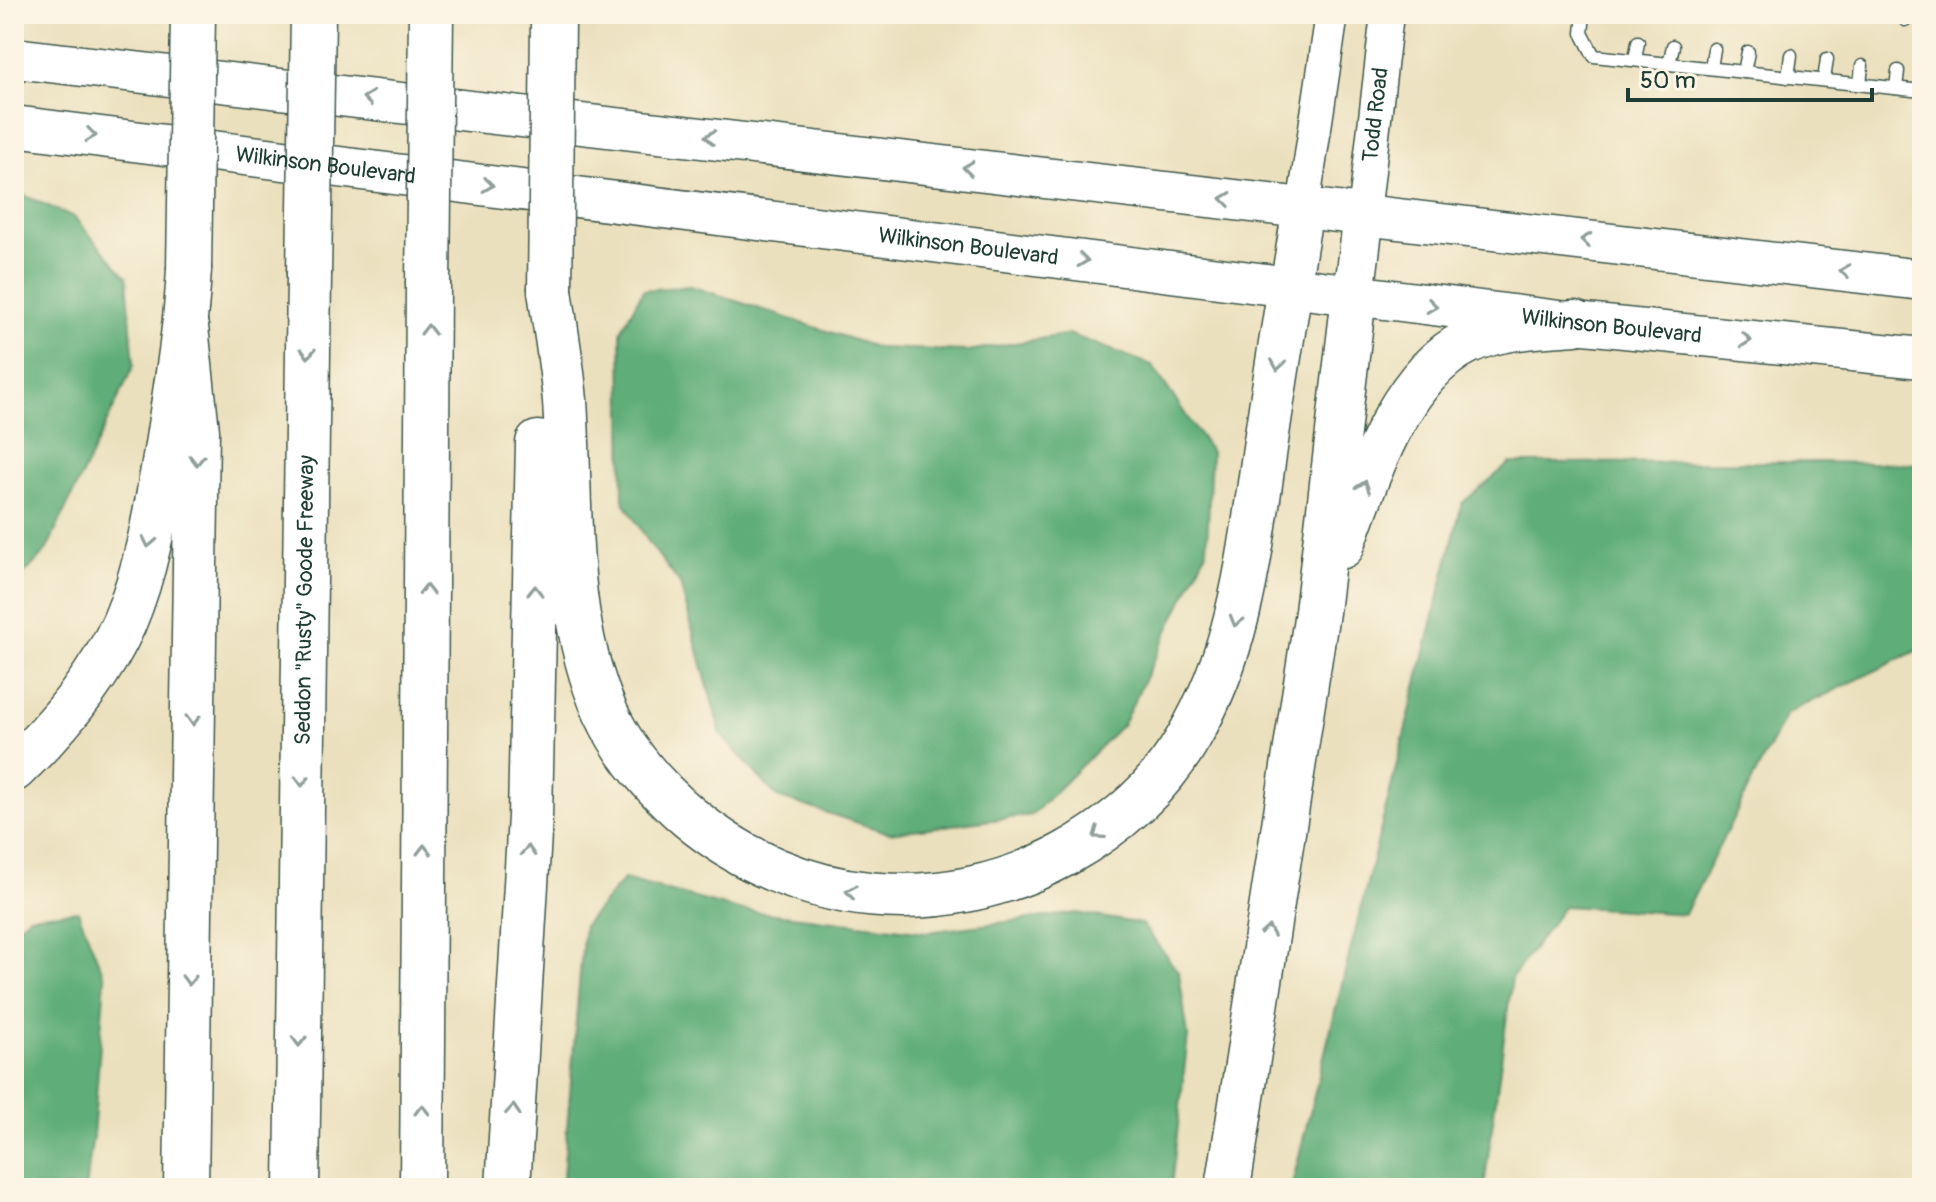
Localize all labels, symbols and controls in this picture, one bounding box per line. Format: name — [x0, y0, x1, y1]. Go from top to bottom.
scale bar — [1628, 52, 1872, 102]
street label: Todd Road — [1356, 66, 1395, 163]
text: 50 m — [1640, 66, 1696, 95]
one-way arrow — [361, 90, 374, 107]
one-way arrow — [85, 127, 98, 144]
one-way arrow — [703, 129, 716, 146]
street label: Wilkinson Boulevard — [234, 140, 417, 191]
one-way arrow — [961, 160, 975, 177]
one-way arrow — [481, 176, 495, 193]
one-way arrow — [1219, 190, 1232, 207]
street label: Wilkinson Boulevard — [877, 221, 1060, 272]
one-way arrow — [1579, 232, 1592, 249]
one-way arrow — [1077, 251, 1090, 268]
one-way arrow — [1838, 263, 1851, 280]
one-way arrow — [1426, 297, 1439, 314]
street label: Wilkinson Boulevard — [1520, 302, 1703, 350]
one-way arrow — [419, 323, 437, 336]
one-way arrow — [1740, 332, 1753, 349]
one-way arrow — [299, 347, 317, 360]
one-way arrow — [1270, 358, 1287, 372]
one-way arrow — [188, 454, 206, 467]
street label: Seddon "Rusty" Goode Freeway — [289, 455, 321, 745]
one-way arrow — [1354, 480, 1371, 494]
one-way arrow — [141, 534, 158, 548]
one-way arrow — [417, 583, 435, 596]
one-way arrow — [527, 584, 544, 597]
one-way arrow — [1229, 614, 1245, 628]
one-way arrow — [184, 714, 202, 727]
one-way arrow — [293, 775, 311, 788]
one-way arrow — [1092, 824, 1107, 839]
one-way arrow — [415, 843, 433, 856]
one-way arrow — [520, 844, 537, 857]
one-way arrow — [844, 884, 858, 901]
one-way arrow — [1258, 925, 1275, 938]
one-way arrow — [180, 974, 198, 987]
one-way arrow — [290, 1035, 308, 1048]
one-way arrow — [413, 1103, 431, 1116]
one-way arrow — [504, 1103, 521, 1116]

